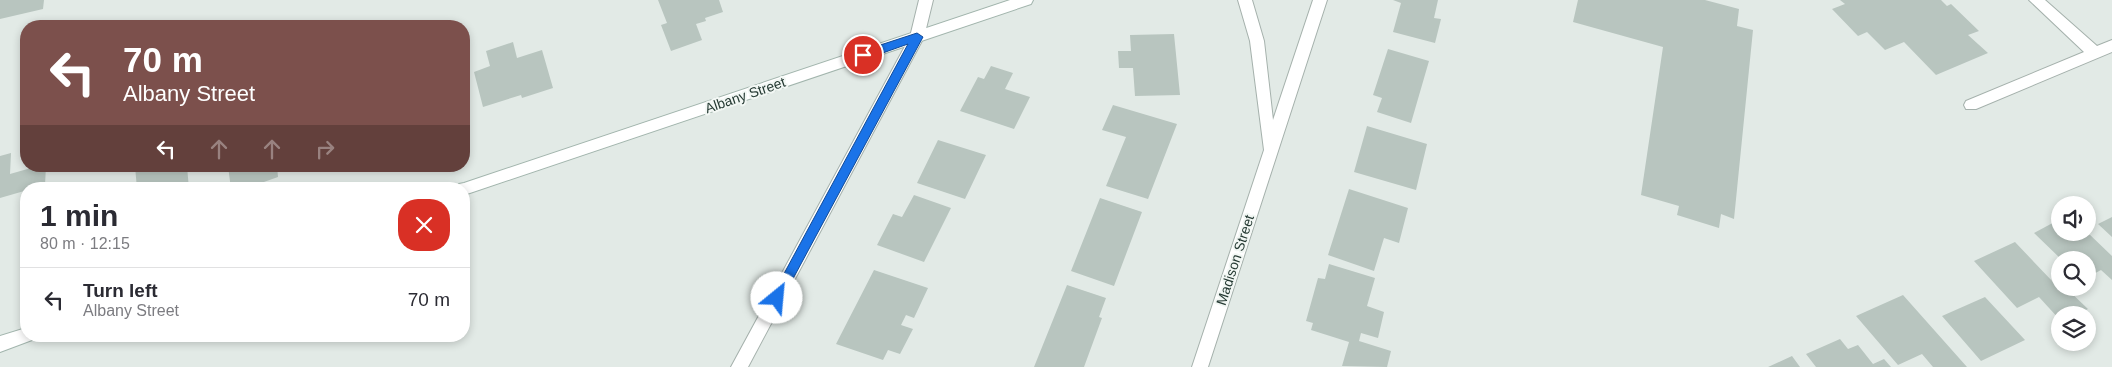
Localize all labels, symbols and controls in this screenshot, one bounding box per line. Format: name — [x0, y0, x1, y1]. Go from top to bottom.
pin — [842, 34, 884, 76]
icon: left — [40, 40, 105, 105]
text: 70 m — [123, 40, 203, 79]
icon: arrive — [849, 41, 877, 69]
street label: Albany Street — [703, 74, 787, 116]
text: Albany Street — [123, 81, 255, 106]
icon: left — [152, 135, 180, 163]
icon: ahead — [205, 135, 233, 163]
icon: ahead — [258, 135, 286, 163]
icon: right — [311, 135, 339, 163]
map controls — [2051, 196, 2096, 351]
button: sound — [2051, 196, 2096, 241]
text: 1 min — [40, 199, 118, 232]
button: close — [398, 199, 450, 251]
street label: Madison Street — [1213, 213, 1257, 307]
text: 80 m · 12:15 — [40, 235, 130, 252]
button: search — [2051, 251, 2096, 296]
position arrow — [750, 271, 802, 323]
text: Turn left — [83, 280, 158, 301]
icon: left — [40, 286, 68, 314]
text: 70 m — [408, 289, 450, 310]
text: Albany Street — [83, 302, 179, 319]
button: layers — [2051, 306, 2096, 351]

